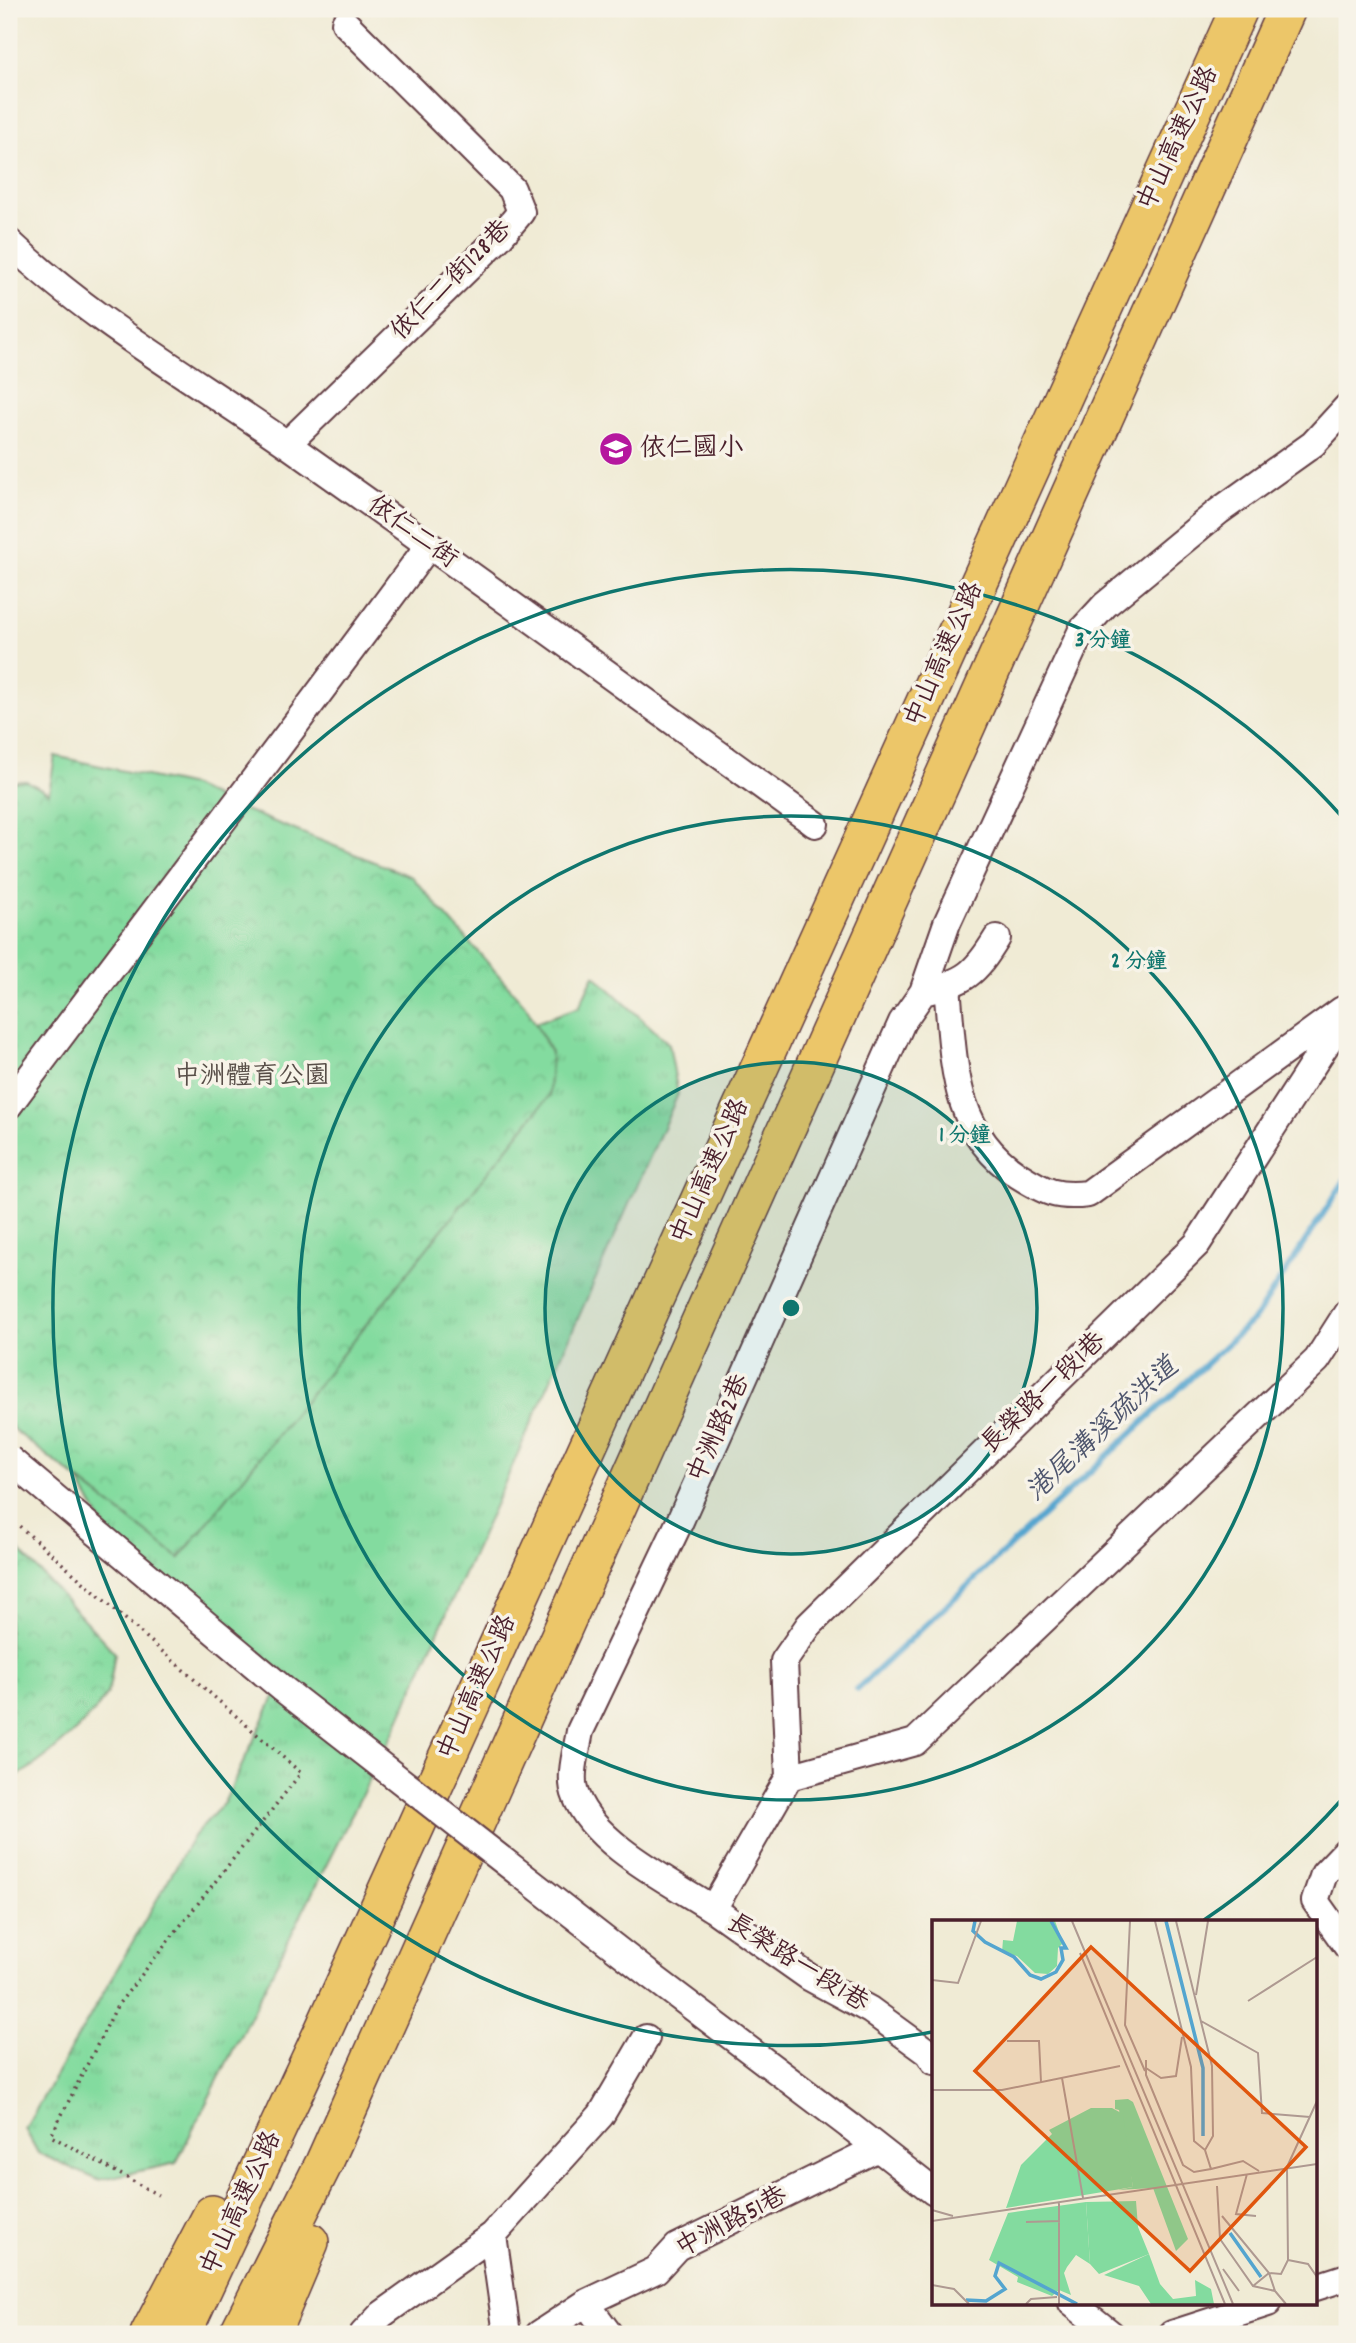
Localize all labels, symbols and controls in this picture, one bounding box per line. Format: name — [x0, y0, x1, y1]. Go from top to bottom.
street label: 中山高速公路 — [1129, 60, 1229, 218]
street label: 依仁二街128巷 — [383, 212, 521, 350]
school or university icon: 依仁國小 — [597, 430, 635, 468]
place label: 依仁國小 — [640, 431, 744, 468]
street label: 依仁二街 — [359, 487, 465, 579]
street label: 中山高速公路 — [896, 576, 994, 734]
text: 3 分鐘 — [1075, 627, 1131, 657]
text: 2 分鐘 — [1111, 948, 1167, 978]
park label: 中洲體育公園 — [174, 1059, 330, 1096]
street label: 中山高速公路 — [662, 1093, 760, 1251]
text: 1 分鐘 — [939, 1122, 991, 1152]
centre of rings — [779, 1296, 803, 1320]
street label: 長榮路一段1巷 — [973, 1325, 1115, 1463]
water label: 港尾溝溪疏洪道 — [1019, 1348, 1191, 1512]
street label: 中洲路2巷 — [680, 1369, 760, 1489]
street label: 中山高速公路 — [429, 1609, 527, 1767]
street label: 長榮路一段1巷 — [719, 1905, 875, 2023]
inset map — [932, 1920, 1318, 2304]
street label: 中山高速公路 — [192, 2125, 292, 2283]
street label: 中洲路51巷 — [670, 2178, 794, 2268]

